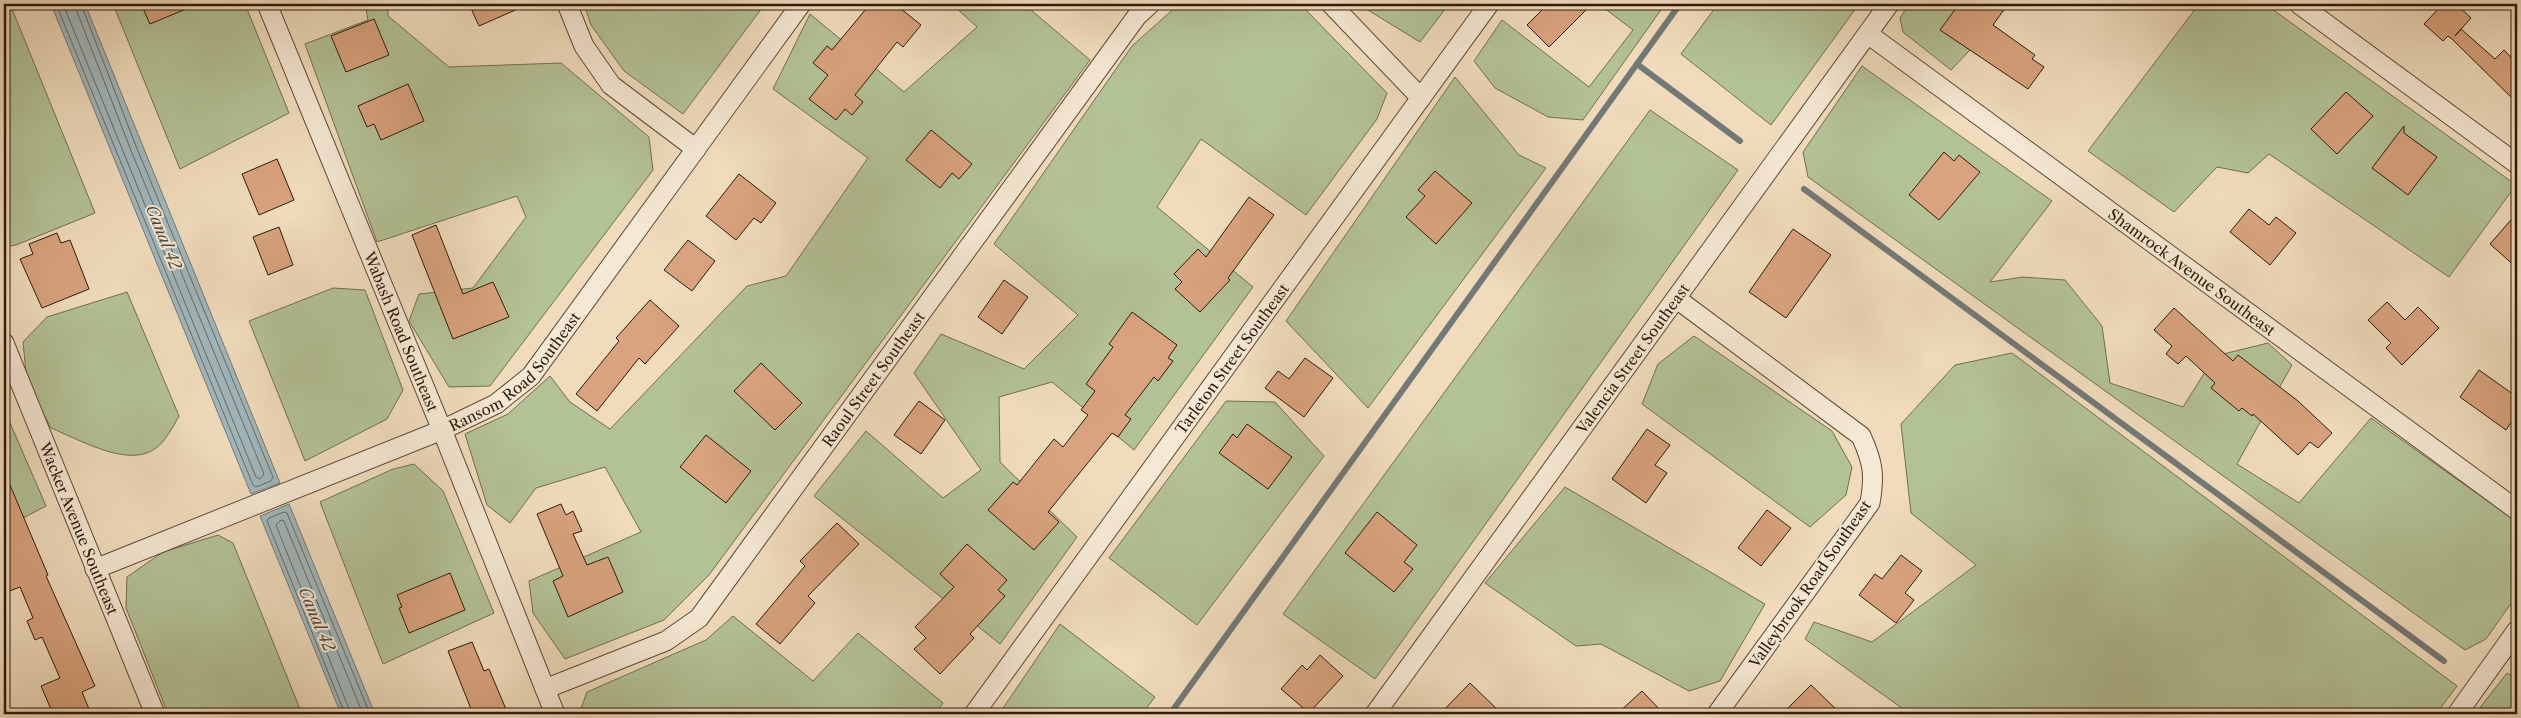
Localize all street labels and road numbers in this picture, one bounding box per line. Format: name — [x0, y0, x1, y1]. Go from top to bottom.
street label: Shamrock Avenue Southeast — [2105, 204, 2280, 340]
street label: Wabash Road Southeast — [360, 248, 443, 415]
street label: Tarleton Street Southeast — [1171, 279, 1293, 438]
street label: Valencia Street Southeast — [1571, 279, 1693, 438]
street label: Ransom Road Southeast — [446, 307, 584, 435]
street label: Raoul Street Southeast — [817, 307, 929, 450]
street label: Wacker Avenue Southeast — [35, 438, 123, 618]
street label: Valleybrook Road Southeast — [1744, 496, 1876, 672]

